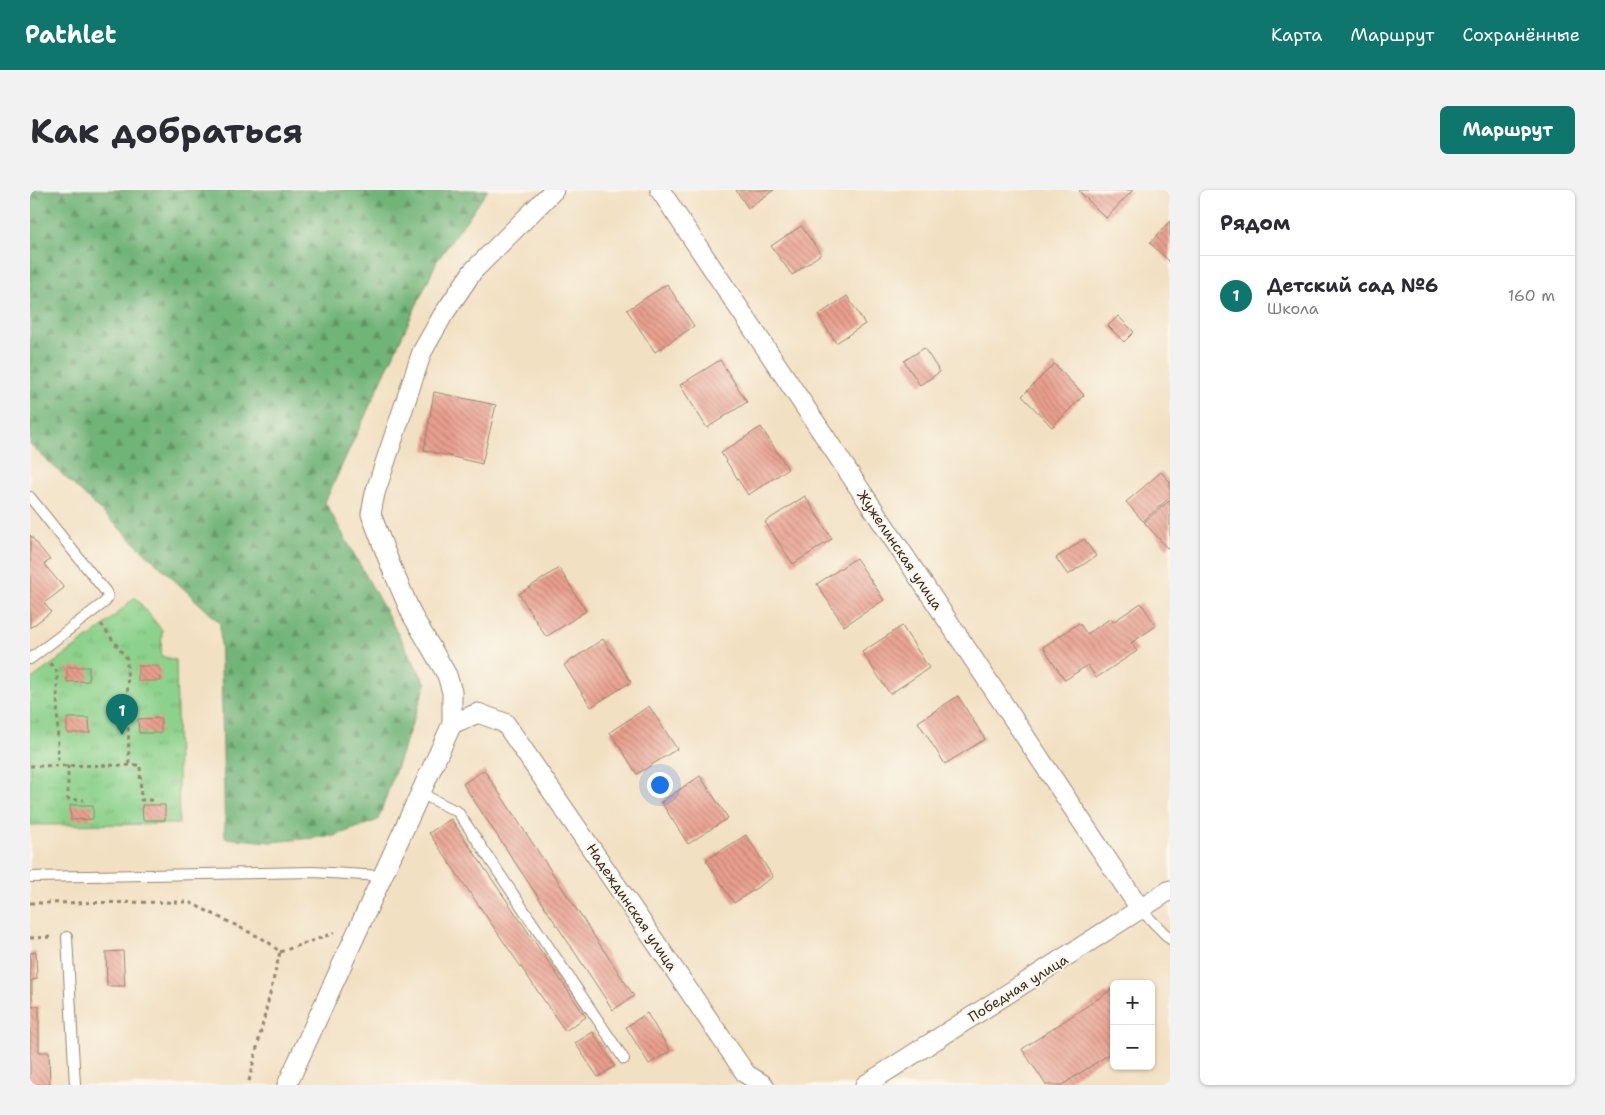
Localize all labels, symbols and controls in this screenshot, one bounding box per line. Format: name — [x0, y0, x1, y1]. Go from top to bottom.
text: Pathlet — [25, 19, 116, 51]
text: Карта — [1271, 23, 1322, 47]
text: Маршрут — [1350, 23, 1434, 47]
text: Сохранённые — [1462, 23, 1580, 47]
button: Маршрут — [1440, 106, 1575, 154]
text: Как добраться — [30, 107, 303, 154]
text: Рядом — [1220, 209, 1290, 237]
text: Детский сад №6 — [1267, 273, 1438, 298]
text: 1 — [1232, 285, 1240, 306]
text: 160 m — [1508, 285, 1555, 306]
text: Школа — [1267, 298, 1319, 319]
street label: Жужелинская улица — [853, 487, 947, 614]
pin: 1 — [106, 694, 138, 735]
your location — [647, 772, 673, 798]
street label: Надеждинская улица — [583, 840, 681, 974]
street label: Победная улица — [965, 950, 1071, 1026]
map controls — [1110, 980, 1155, 1070]
button: + — [1110, 980, 1155, 1025]
button: − — [1110, 1025, 1155, 1070]

